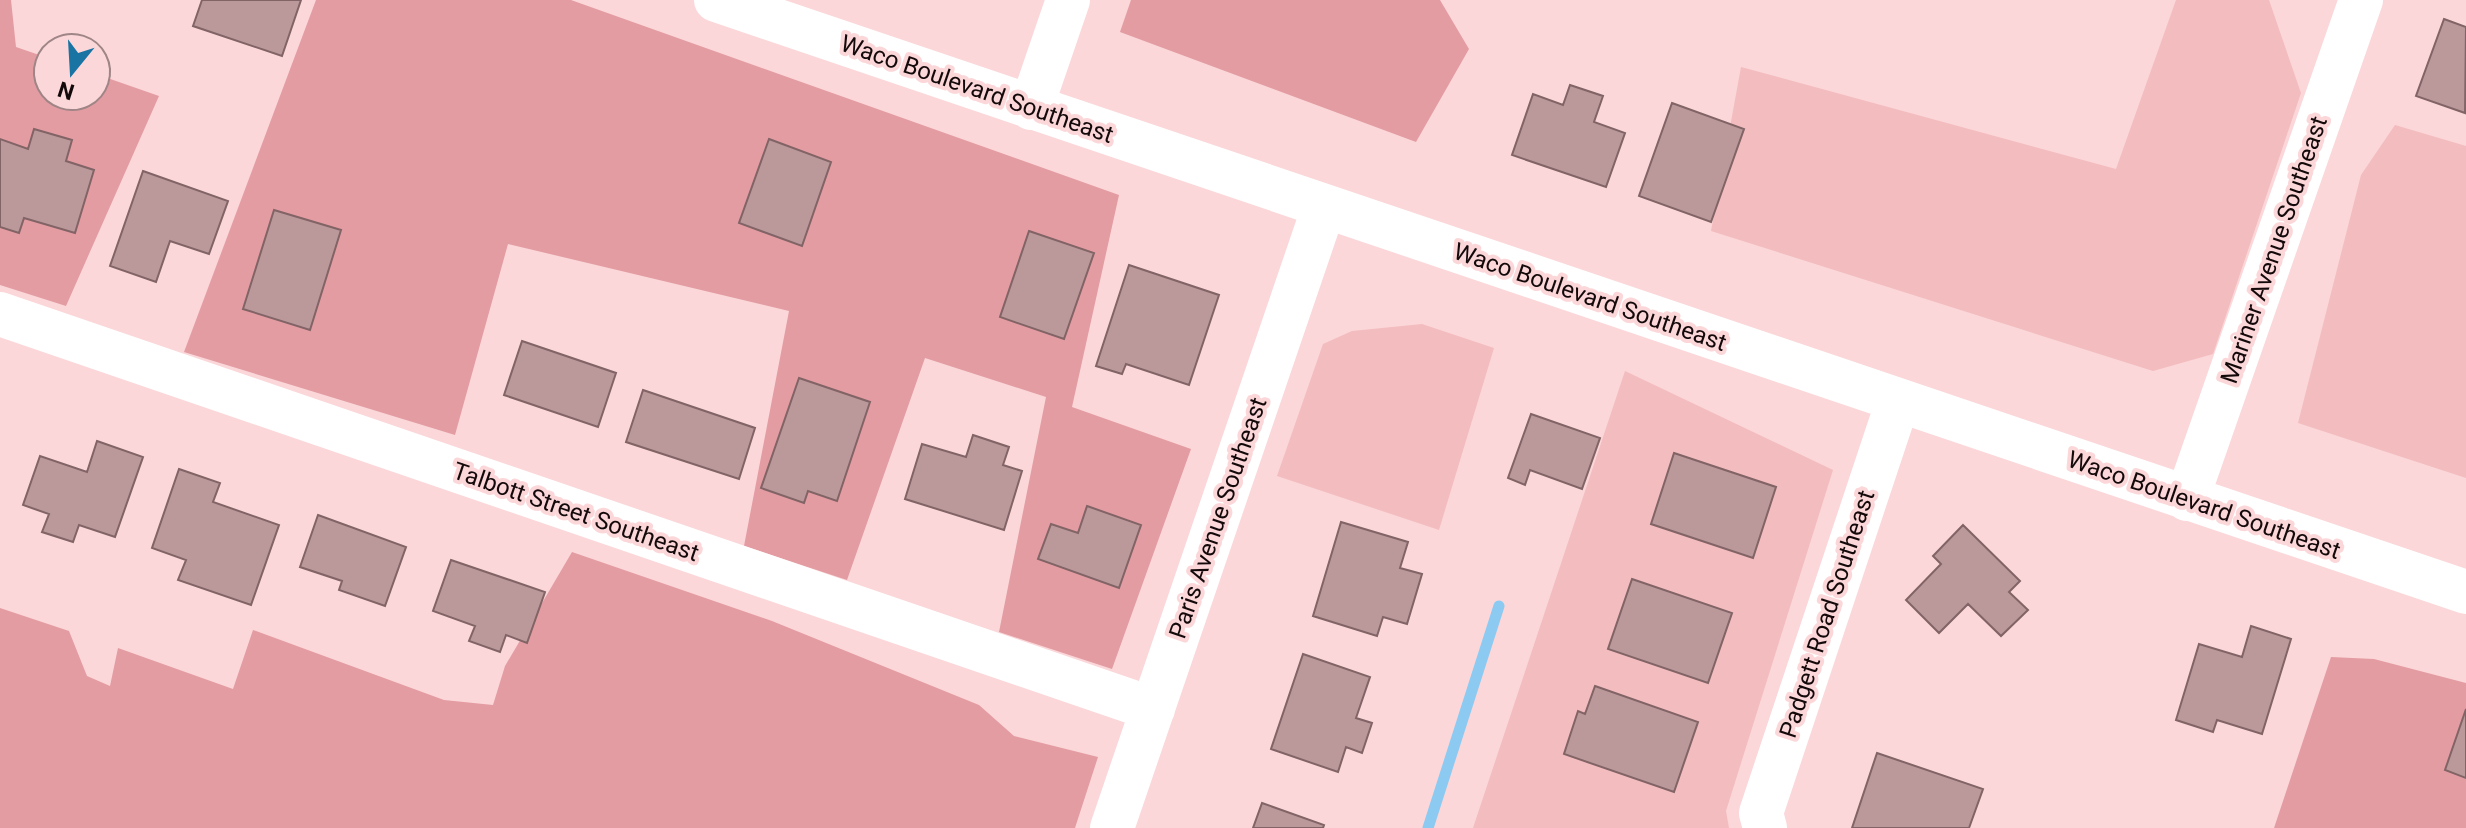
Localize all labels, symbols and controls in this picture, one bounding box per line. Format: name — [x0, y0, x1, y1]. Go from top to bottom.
street label: Waco Boulevard Southeast — [837, 29, 1117, 149]
north arrow — [32, 32, 112, 112]
text: N — [55, 76, 77, 105]
street label: Mariner Avenue Southeast — [2215, 113, 2333, 387]
street label: Waco Boulevard Southeast — [1450, 237, 1730, 357]
street label: Paris Avenue Southeast — [1164, 394, 1272, 642]
street label: Waco Boulevard Southeast — [2064, 445, 2344, 565]
street label: Talbott Street Southeast — [449, 457, 703, 567]
street label: Padgett Road Southeast — [1774, 487, 1880, 741]

